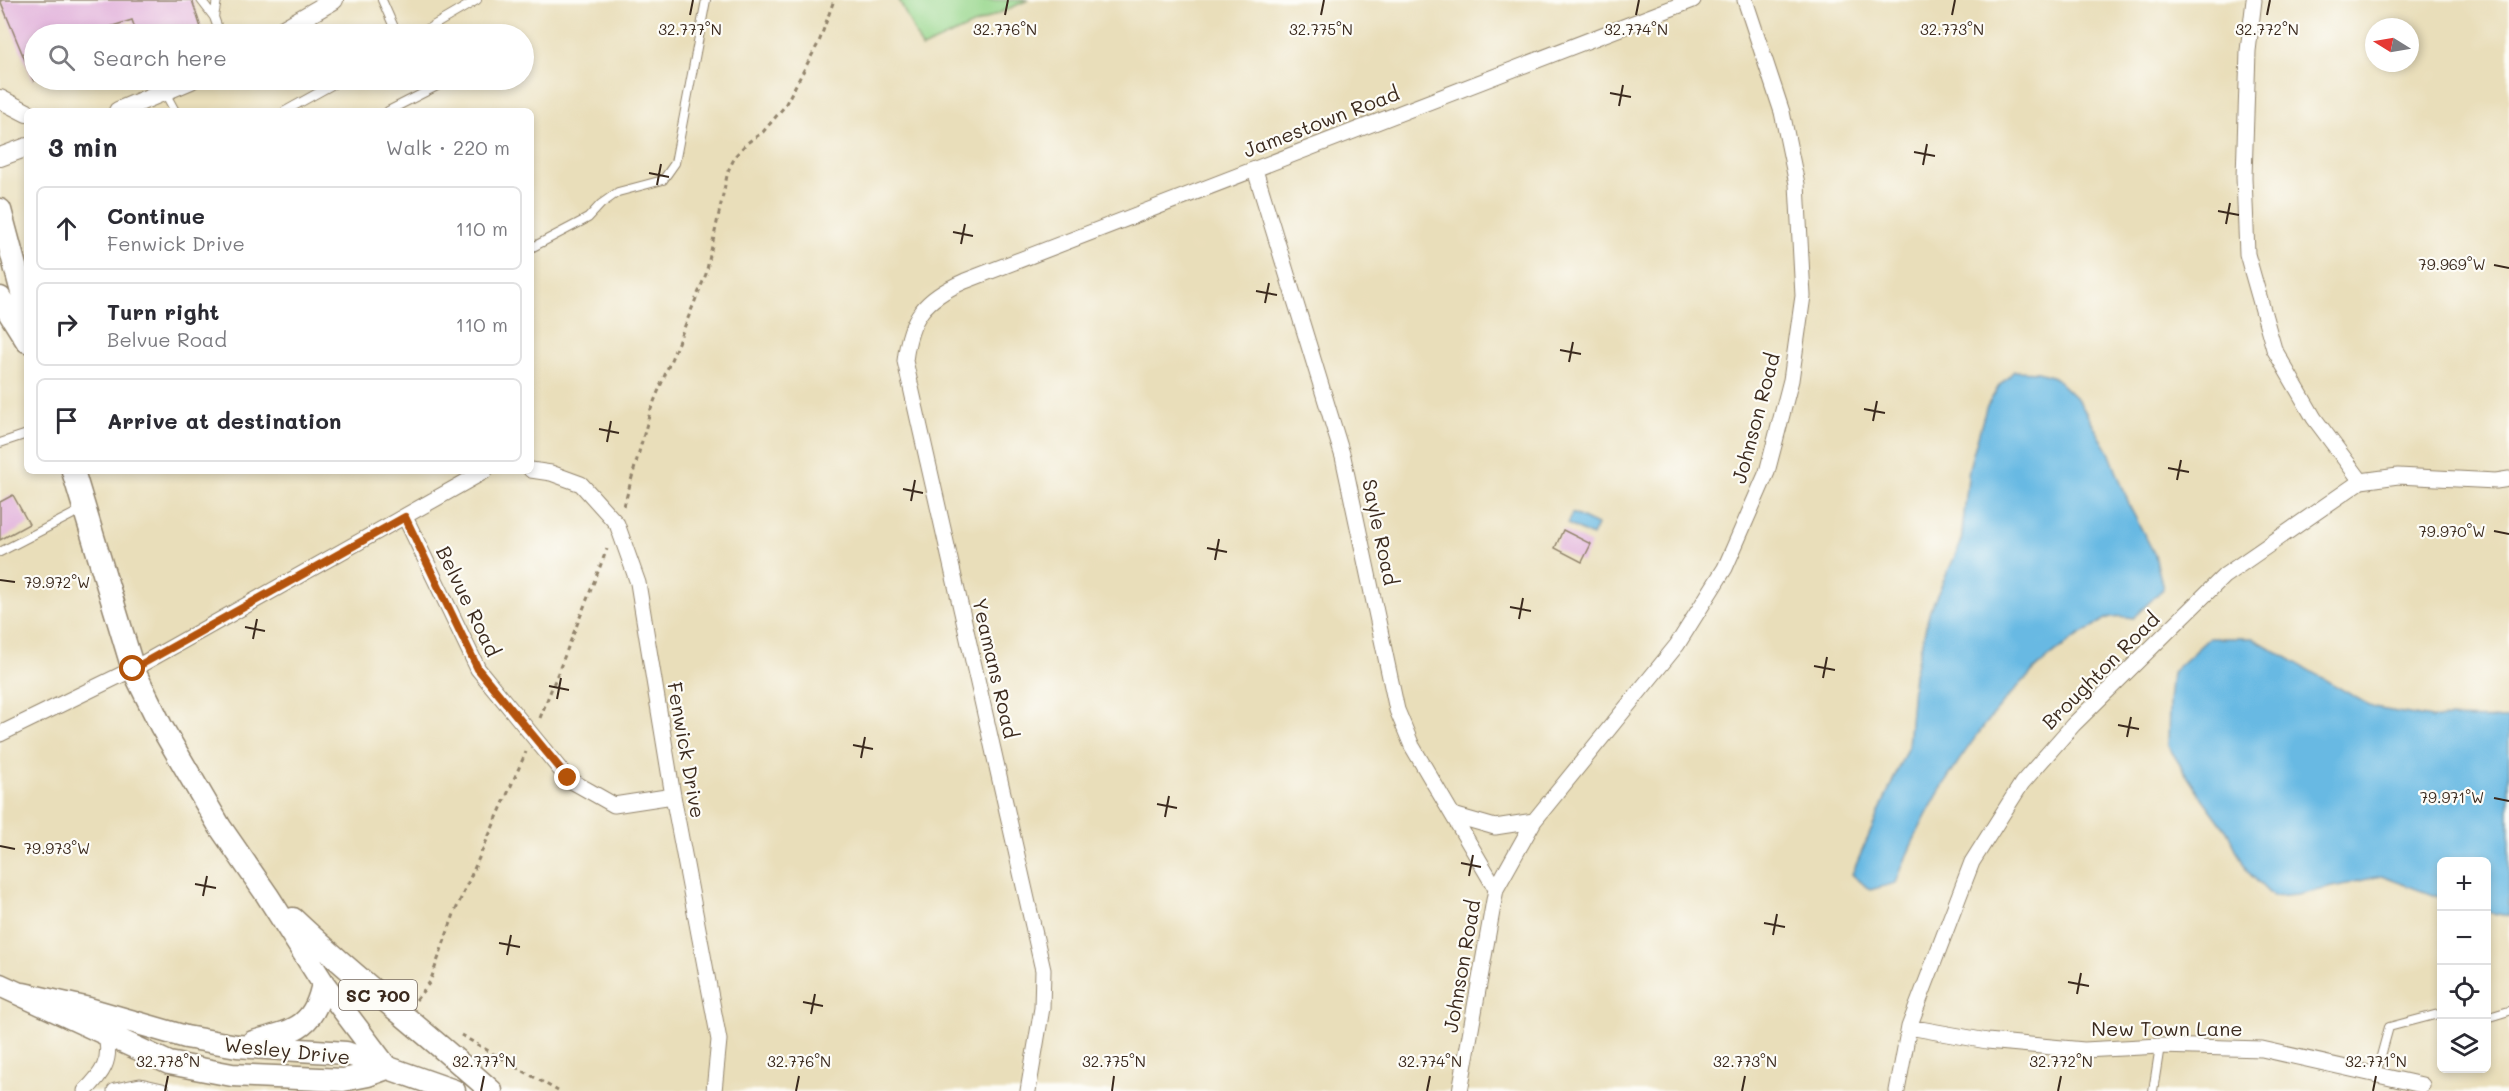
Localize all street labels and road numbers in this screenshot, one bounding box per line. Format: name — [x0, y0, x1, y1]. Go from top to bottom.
street label: Jamestown Road — [1239, 79, 1403, 163]
street label: Johnson Road — [1725, 350, 1785, 486]
street label: Sayle Road — [1357, 477, 1405, 587]
street label: Belvue Road — [431, 541, 507, 661]
street label: Yeamans Road — [967, 595, 1025, 741]
street label: Broughton Road — [2036, 606, 2164, 734]
street label: Fenwick Drive — [662, 680, 712, 820]
street label: Johnson Road — [1437, 898, 1485, 1034]
road number: SC 700 — [339, 980, 417, 1010]
street label: New Town Lane — [2091, 1015, 2243, 1041]
street label: Wesley Drive — [223, 1030, 351, 1070]

